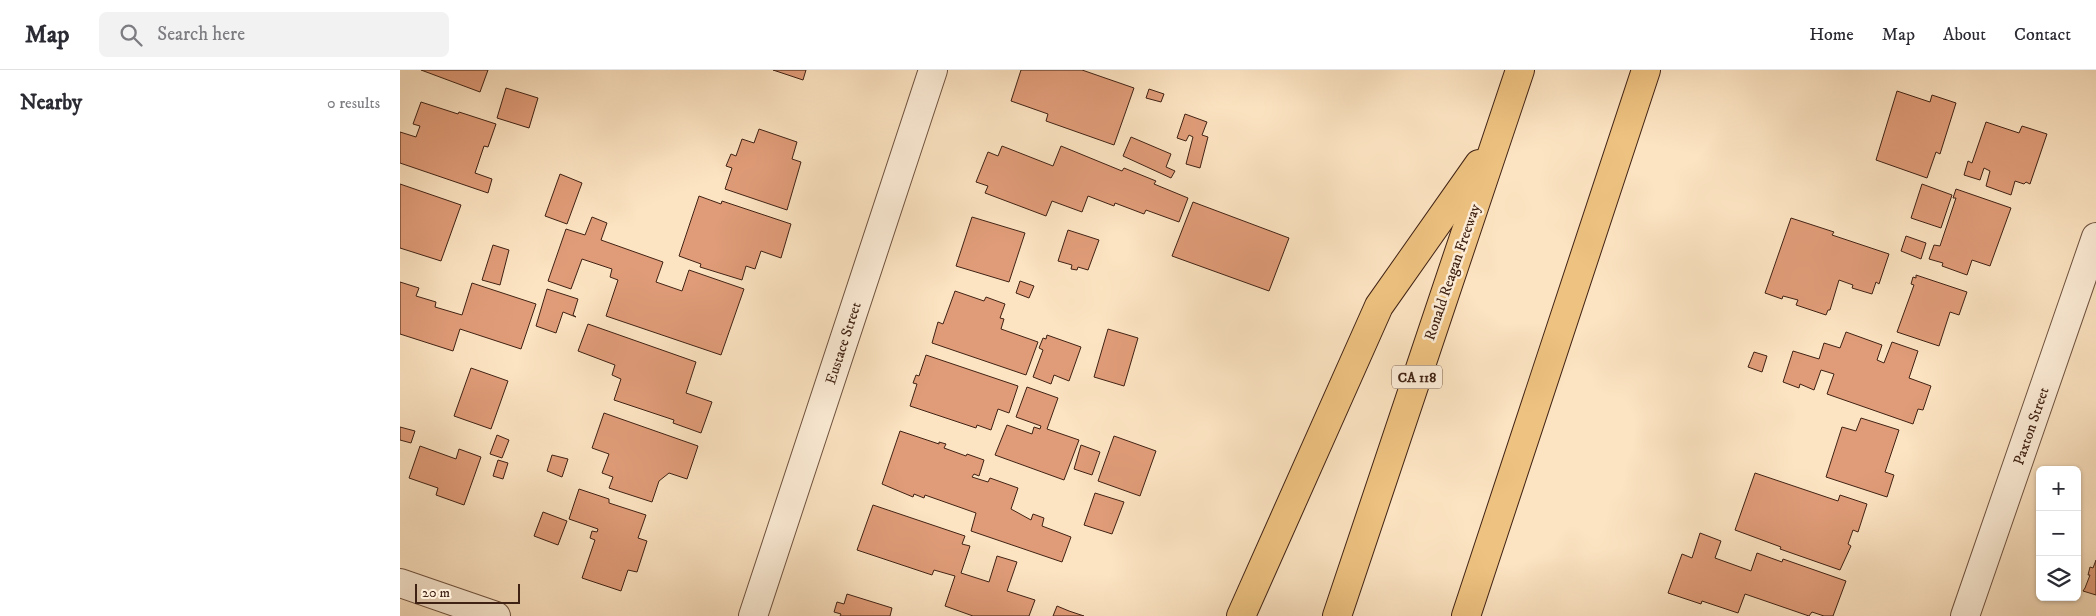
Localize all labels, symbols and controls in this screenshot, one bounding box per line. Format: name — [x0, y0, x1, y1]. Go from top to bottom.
search box — [99, 12, 449, 57]
text: Map — [25, 20, 69, 50]
icon: search — [117, 21, 145, 49]
text: Search here — [157, 23, 245, 46]
text: Home — [1809, 24, 1854, 46]
text: Map — [1882, 24, 1915, 46]
text: About — [1943, 24, 1986, 46]
text: Contact — [2014, 24, 2071, 46]
text: Nearby — [20, 90, 82, 116]
text: 0 results — [327, 93, 380, 113]
street label: Ronald Reagan Freeway — [1420, 201, 1485, 343]
street label: Eustace Street — [821, 299, 866, 387]
road number: CA 118 — [1392, 366, 1442, 388]
street label: Paxton Street — [2009, 385, 2054, 468]
map controls — [2036, 466, 2081, 601]
button: + — [2036, 466, 2081, 511]
button: − — [2036, 511, 2081, 556]
button: layers — [2036, 556, 2081, 601]
scale bar — [415, 581, 520, 604]
text: 20 m — [422, 584, 450, 602]

